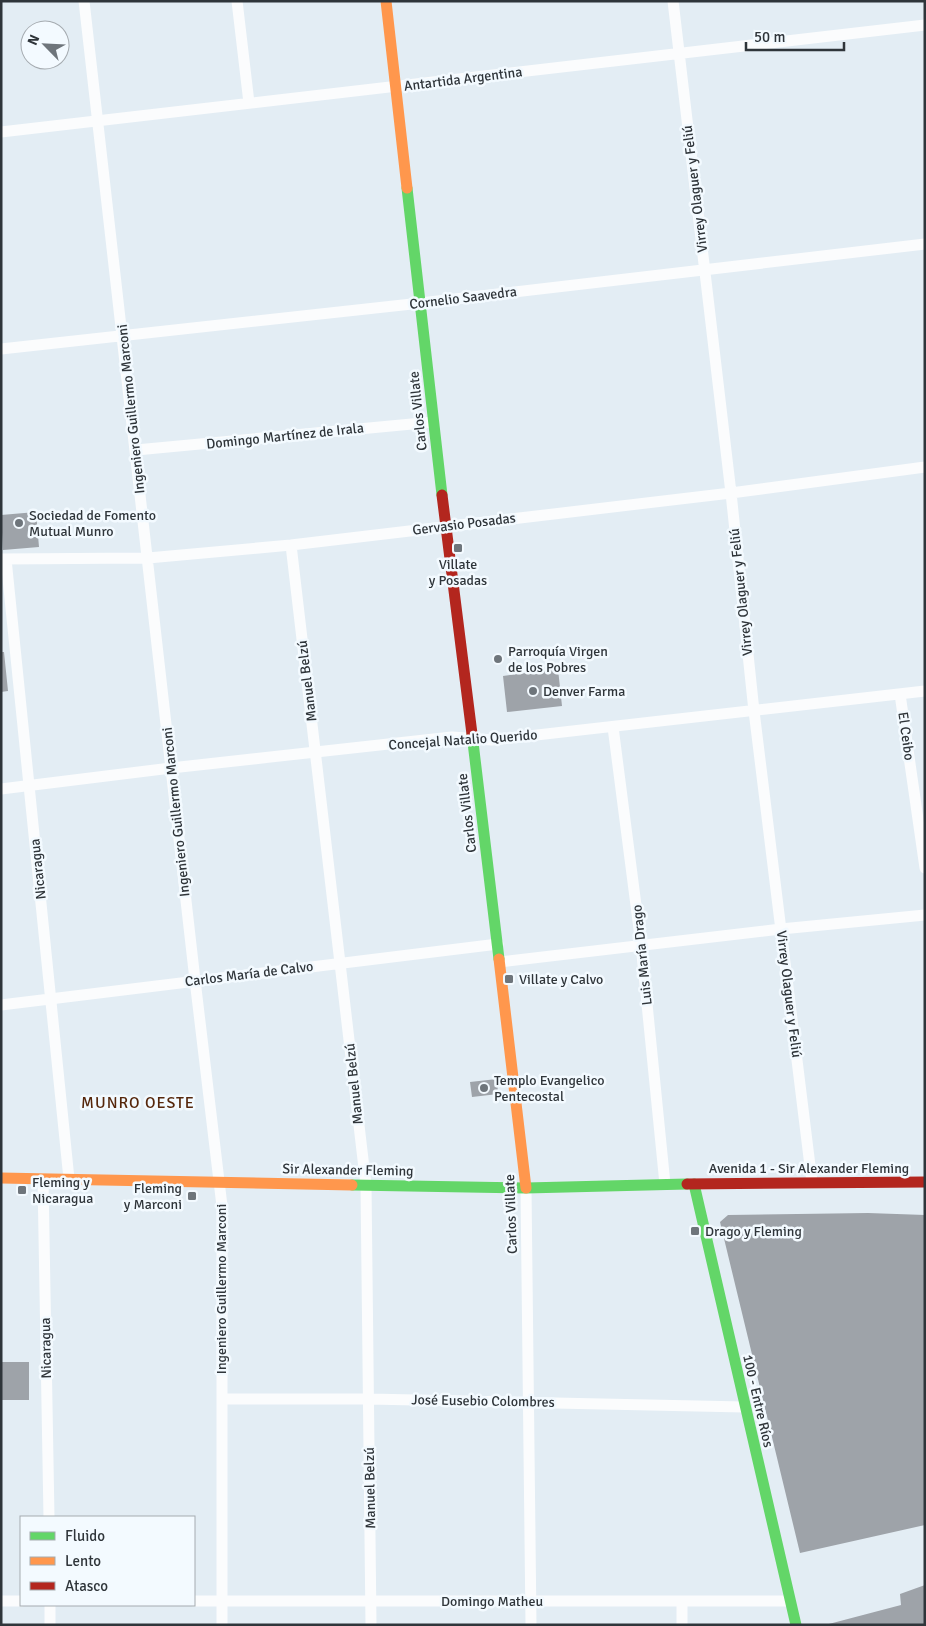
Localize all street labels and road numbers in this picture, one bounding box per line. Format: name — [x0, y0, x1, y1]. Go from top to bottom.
street label: Antartida Argentina — [403, 63, 523, 95]
street label: Virrey Olaguer y Feliú — [679, 124, 711, 254]
street label: Cornelio Saavedra — [408, 283, 518, 313]
street label: Ingeniero Guillermo Marconi — [114, 323, 148, 495]
street label: Carlos Villate — [405, 370, 431, 452]
street label: Domingo Martínez de Irala — [205, 419, 365, 453]
street label: Gervasio Posadas — [411, 509, 517, 539]
street label: Virrey Olaguer y Feliú — [726, 527, 756, 657]
street label: Manuel Belzú — [294, 639, 320, 723]
street label: El Ceibo — [894, 711, 918, 761]
street label: Ingeniero Guillermo Marconi — [159, 726, 193, 898]
street label: Concejal Natalio Querido — [388, 726, 538, 754]
street label: Carlos Villate — [454, 772, 480, 854]
street label: Nicaragua — [26, 838, 50, 900]
street label: Luis María Drago — [628, 904, 656, 1006]
street label: Virrey Olaguer y Feliú — [773, 929, 805, 1059]
street label: Carlos María de Calvo — [184, 958, 314, 990]
street label: Manuel Belzú — [341, 1043, 367, 1125]
street label: Sir Alexander Fleming — [282, 1160, 414, 1180]
street label: Avenida 1 - Sir Alexander Fleming — [709, 1160, 909, 1177]
street label: Carlos Villate — [501, 1174, 521, 1254]
street label: Ingeniero Guillermo Marconi — [213, 1204, 230, 1374]
street label: Nicaragua — [37, 1317, 55, 1379]
street label: 100 - Entre Ríos — [739, 1353, 777, 1449]
street label: José Eusebio Colombres — [411, 1391, 555, 1411]
street label: Manuel Belzú — [361, 1447, 379, 1529]
street label: Domingo Matheu — [441, 1593, 543, 1610]

